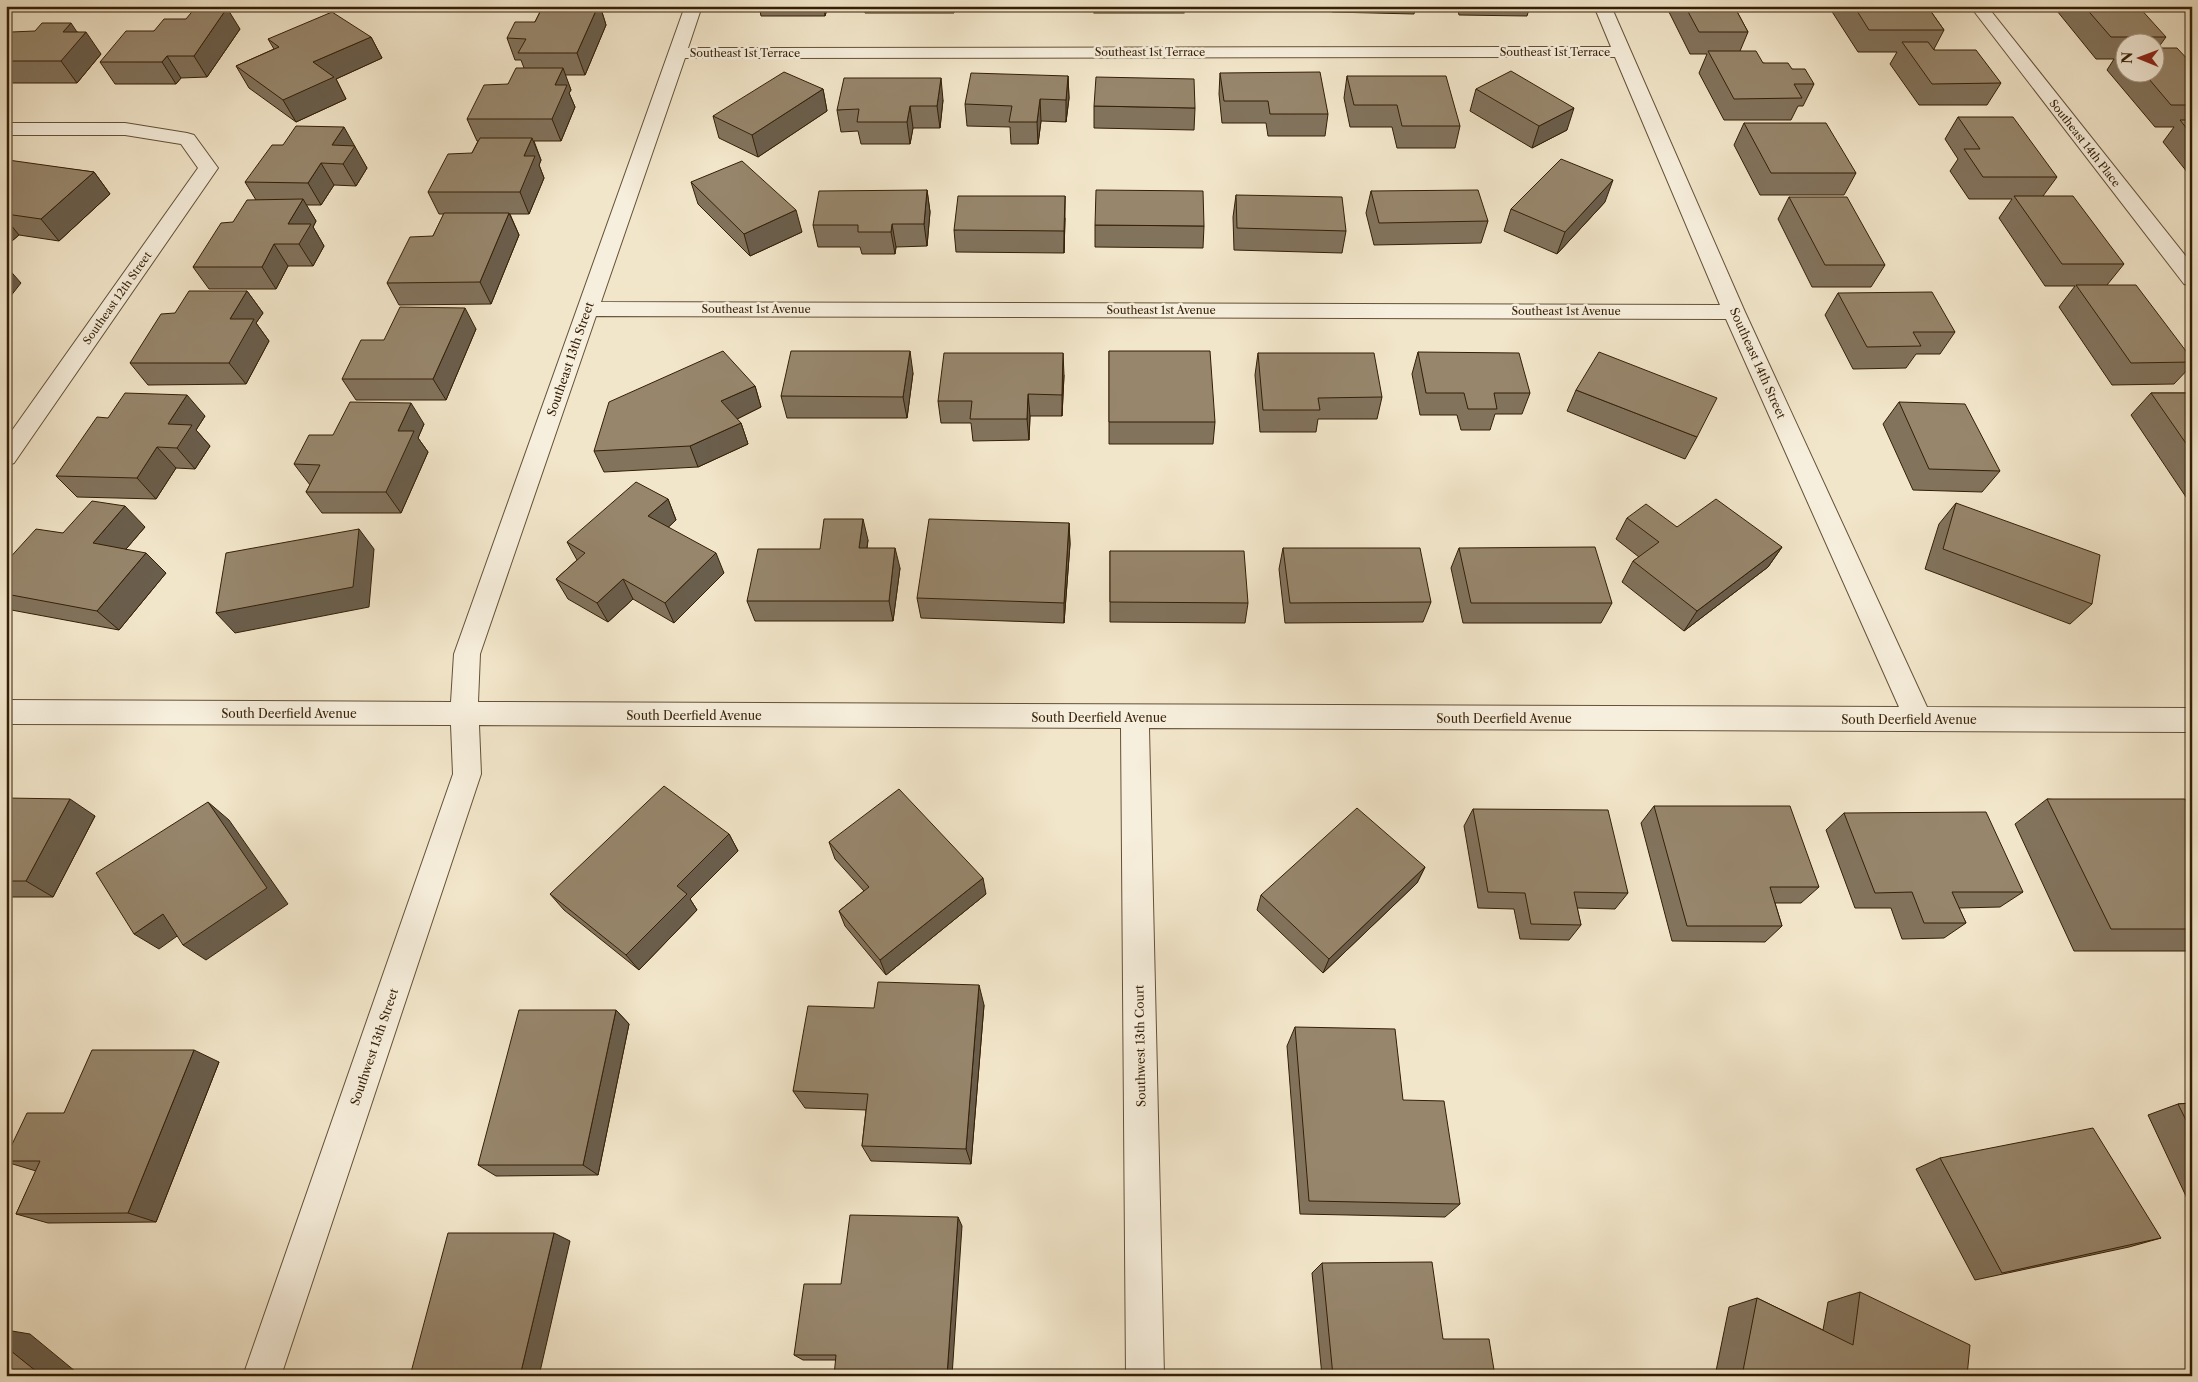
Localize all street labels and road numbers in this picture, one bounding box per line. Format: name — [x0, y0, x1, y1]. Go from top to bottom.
street label: Southeast 1st Terrace — [1095, 45, 1205, 59]
street label: Southeast 1st Terrace — [1500, 45, 1610, 59]
street label: Southeast 1st Terrace — [690, 46, 800, 60]
street label: Southeast 14th Place — [2046, 96, 2124, 190]
street label: Southeast 12th Street — [80, 249, 154, 347]
street label: Southeast 13th Street — [543, 299, 597, 418]
street label: Southeast 1st Avenue — [701, 302, 811, 316]
street label: Southeast 1st Avenue — [1106, 303, 1216, 317]
street label: Southeast 1st Avenue — [1511, 304, 1621, 318]
street label: Southeast 14th Street — [1727, 305, 1790, 422]
street label: South Deerfield Avenue — [221, 706, 357, 721]
street label: South Deerfield Avenue — [626, 708, 762, 723]
street label: South Deerfield Avenue — [1031, 710, 1167, 725]
street label: South Deerfield Avenue — [1436, 711, 1572, 726]
street label: South Deerfield Avenue — [1841, 712, 1977, 727]
street label: Southwest 13th Court — [1131, 984, 1149, 1107]
street label: Southwest 13th Street — [347, 986, 401, 1108]

